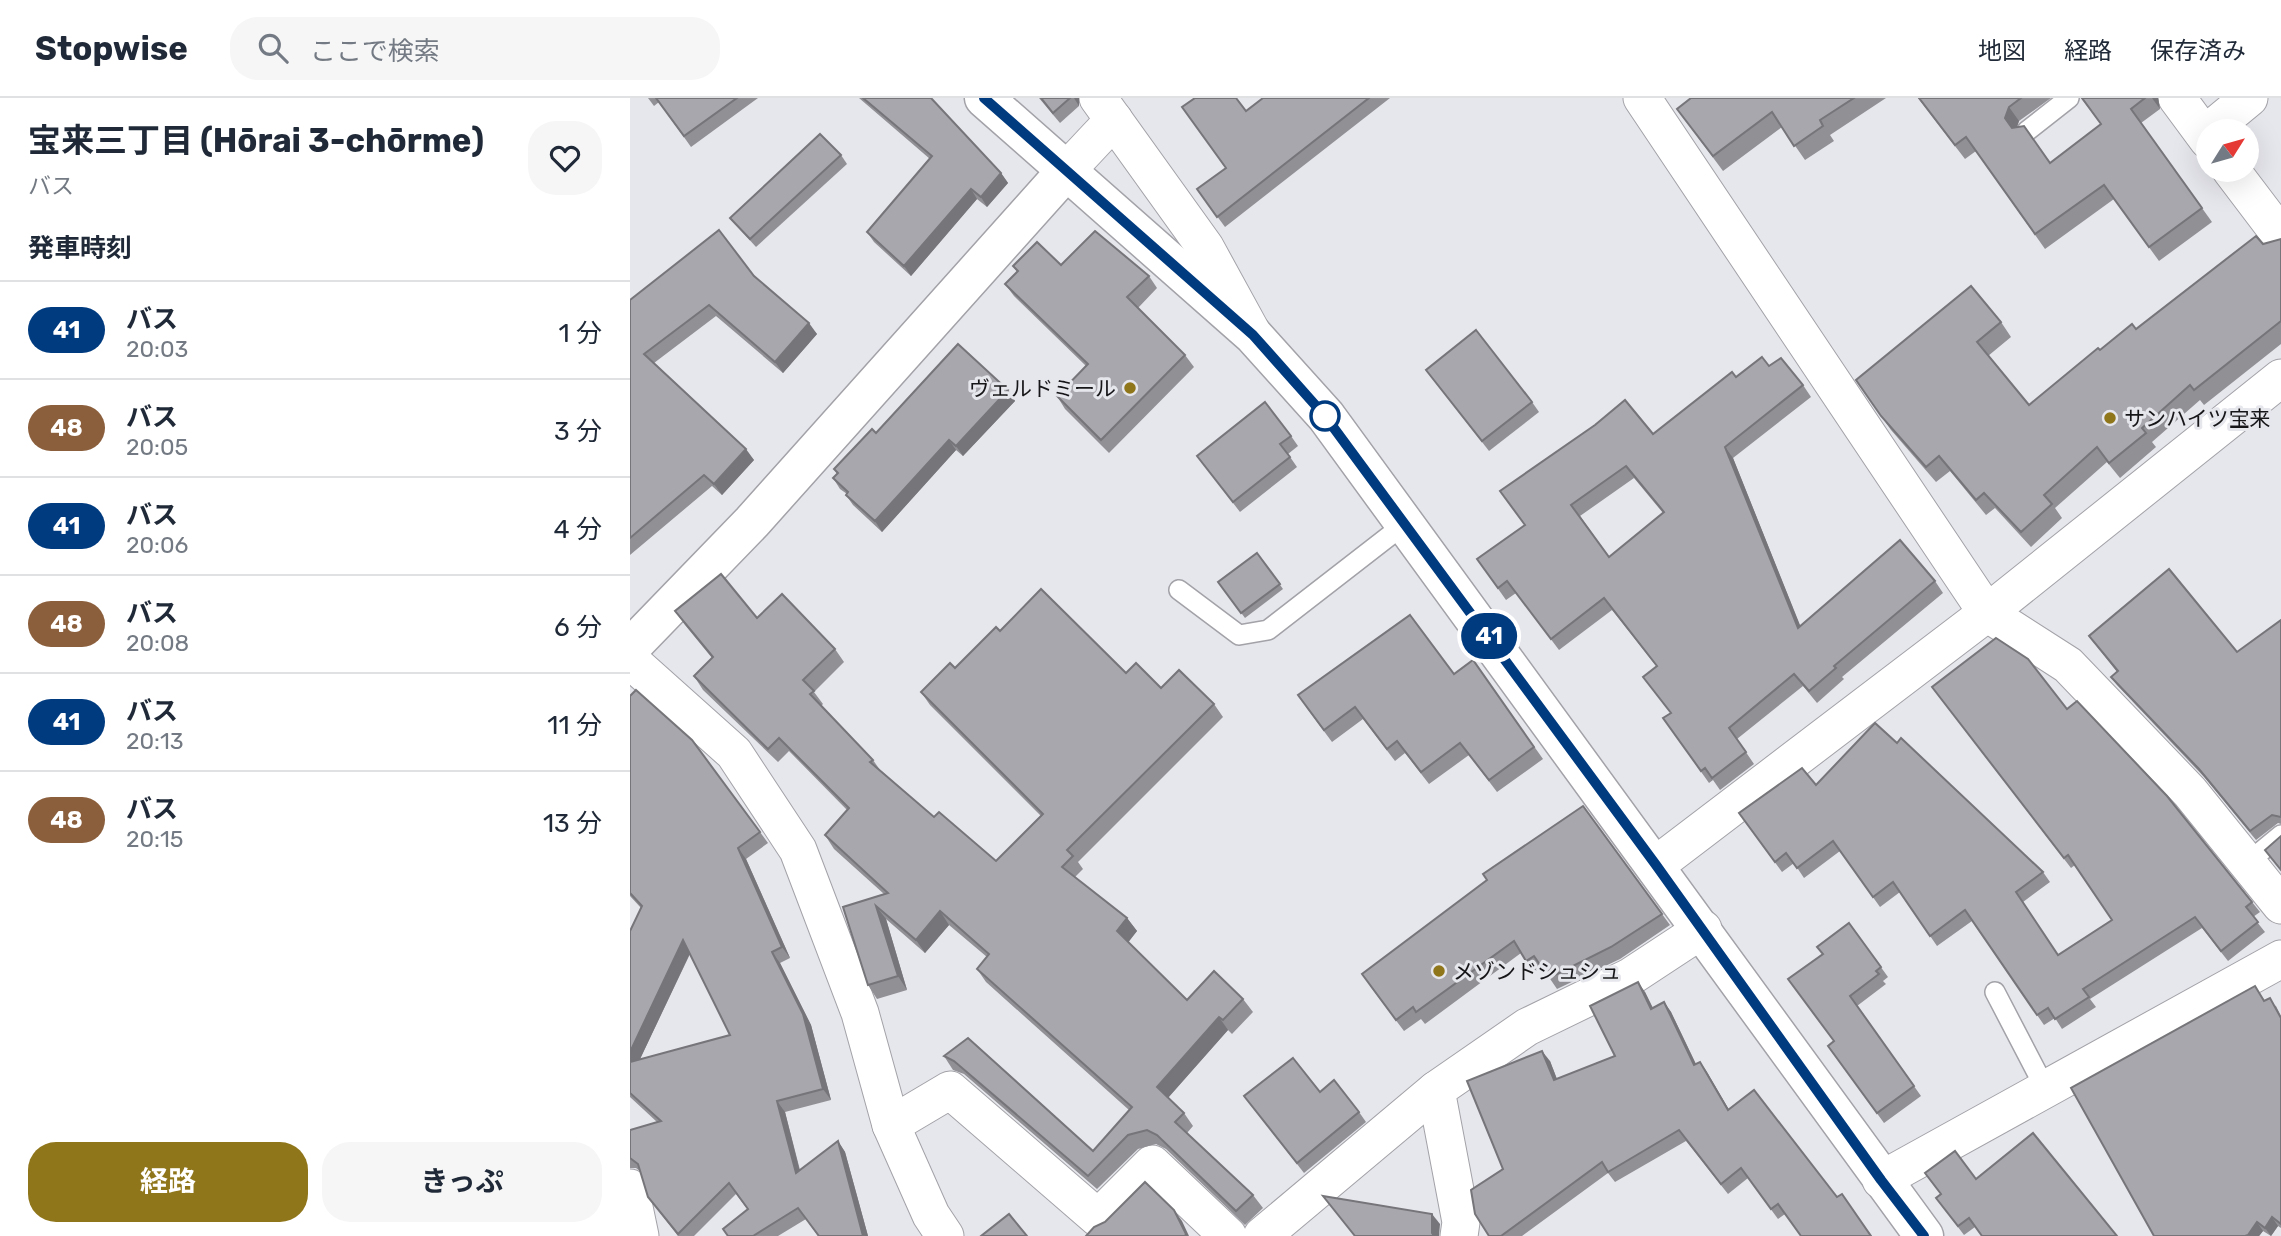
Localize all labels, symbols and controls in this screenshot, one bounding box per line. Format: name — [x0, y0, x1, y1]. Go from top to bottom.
search box — [230, 17, 720, 80]
text: Stopwise — [35, 29, 188, 68]
icon: search — [254, 29, 292, 67]
text: ここで検索 — [310, 36, 440, 67]
text: 地図 — [1978, 37, 2026, 65]
text: 経路 — [2064, 37, 2112, 65]
text: 保存済み — [2150, 37, 2246, 65]
north arrow — [2196, 119, 2259, 182]
map controls — [2196, 119, 2259, 182]
text: 宝来三丁目 (Hōrai 3-chōrme) — [28, 121, 484, 160]
button: heart — [528, 121, 602, 195]
text: バス — [28, 172, 74, 200]
text: 発車時刻 — [28, 233, 132, 264]
text: バス — [126, 304, 178, 335]
text: 41 — [53, 316, 80, 344]
text: 1 分 — [559, 318, 602, 349]
text: 20:03 — [126, 335, 188, 363]
place label: ヴェルドミール — [969, 376, 1116, 401]
marker: ヴェルドミール — [1122, 380, 1138, 396]
unlabelled marker — [1310, 401, 1340, 431]
text: バス — [126, 402, 178, 433]
place label: サンハイツ宝来 — [2124, 406, 2271, 431]
marker: サンハイツ宝来 — [2102, 410, 2118, 426]
text: 48 — [50, 414, 83, 442]
text: 3 分 — [554, 416, 602, 447]
text: 20:05 — [126, 433, 188, 461]
text: バス — [126, 500, 178, 531]
text: 41 — [53, 512, 80, 540]
text: 4 分 — [553, 514, 602, 545]
text: 20:06 — [126, 531, 188, 559]
text: バス — [126, 598, 178, 629]
text: 48 — [50, 610, 83, 638]
text: 6 分 — [554, 612, 602, 643]
line badge: 41 — [1458, 613, 1520, 659]
text: 41 — [1475, 622, 1503, 650]
text: 20:08 — [126, 629, 189, 657]
text: バス — [126, 696, 178, 727]
text: 41 — [53, 708, 80, 736]
text: 11 分 — [547, 710, 602, 741]
text: 20:13 — [126, 727, 184, 755]
text: バス — [126, 794, 178, 825]
text: 48 — [50, 806, 83, 834]
text: 13 分 — [543, 808, 602, 839]
text: 20:15 — [126, 825, 184, 853]
place label: メゾンドシュシュ — [1453, 959, 1621, 984]
marker: メゾンドシュシュ — [1431, 963, 1447, 979]
button: 経路 — [28, 1142, 308, 1222]
button: きっぷ — [322, 1142, 602, 1222]

